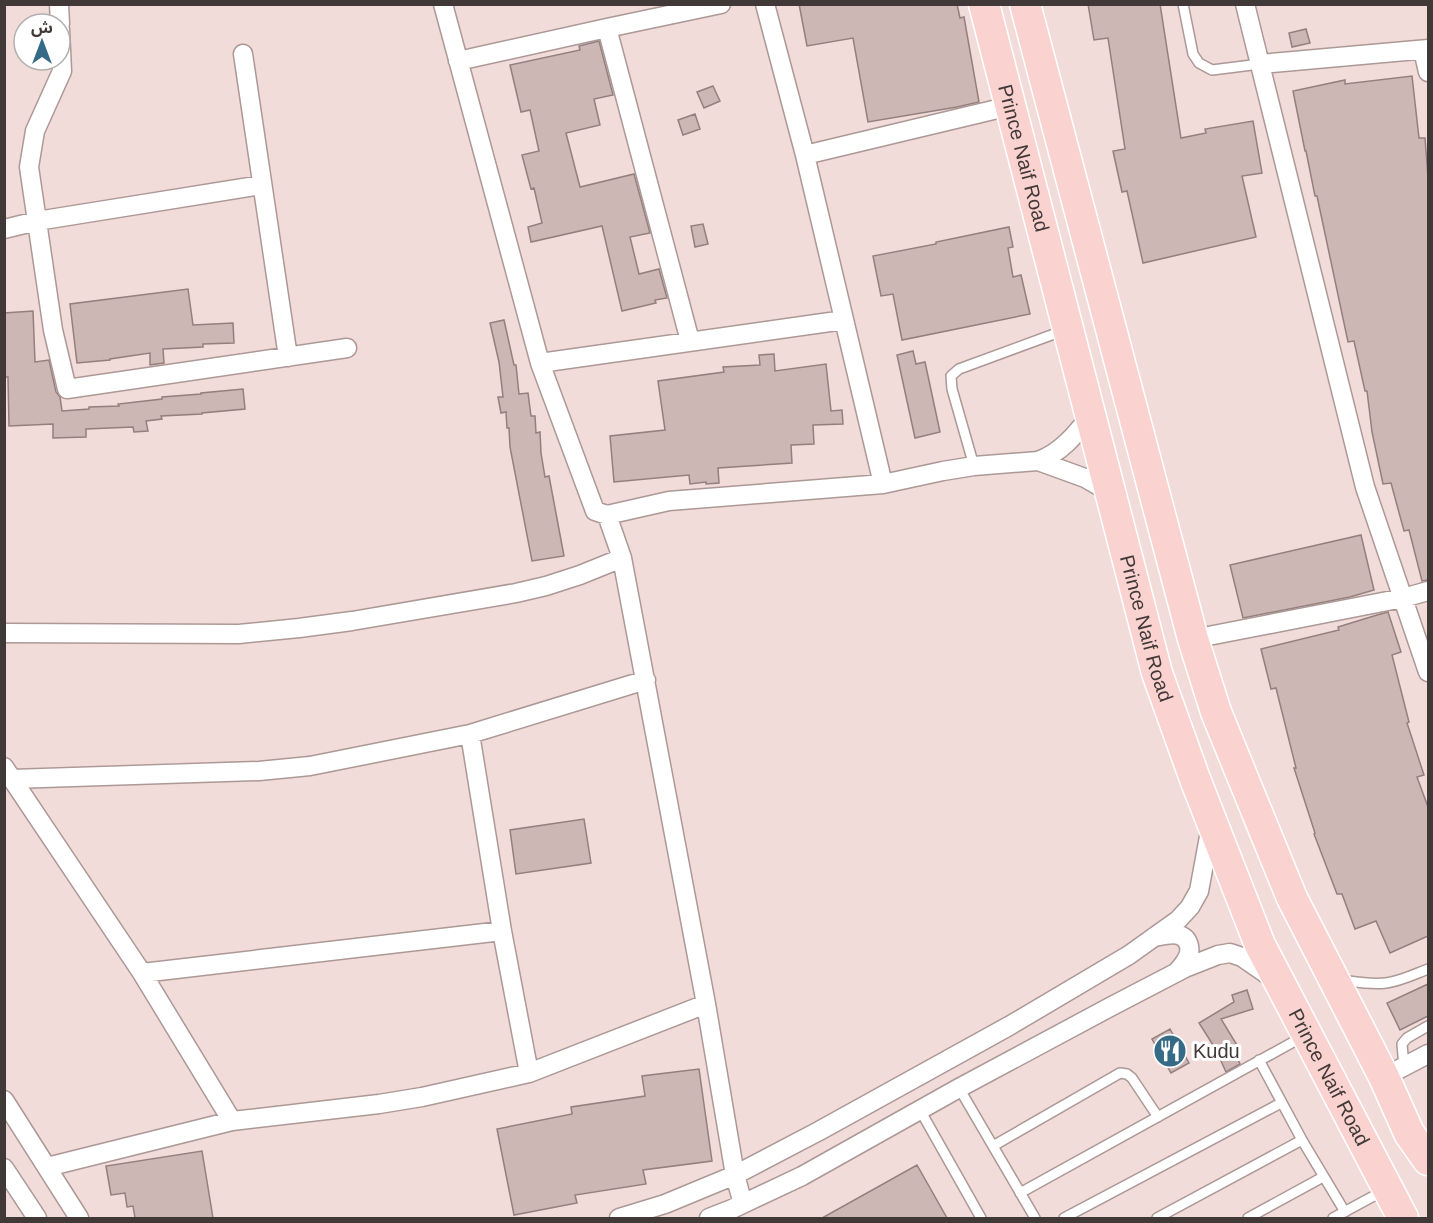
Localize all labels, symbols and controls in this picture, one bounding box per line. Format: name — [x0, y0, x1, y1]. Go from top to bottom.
north arrow — [12, 12, 72, 72]
text: ش — [31, 19, 53, 37]
street label: Prince Naif Road — [994, 82, 1053, 234]
street label: Prince Naif Road — [1116, 552, 1177, 705]
street label: Prince Naif Road — [1284, 1005, 1374, 1149]
restaurant icon: Kudu — [1152, 1033, 1188, 1069]
place label: Kudu — [1193, 1040, 1240, 1062]

